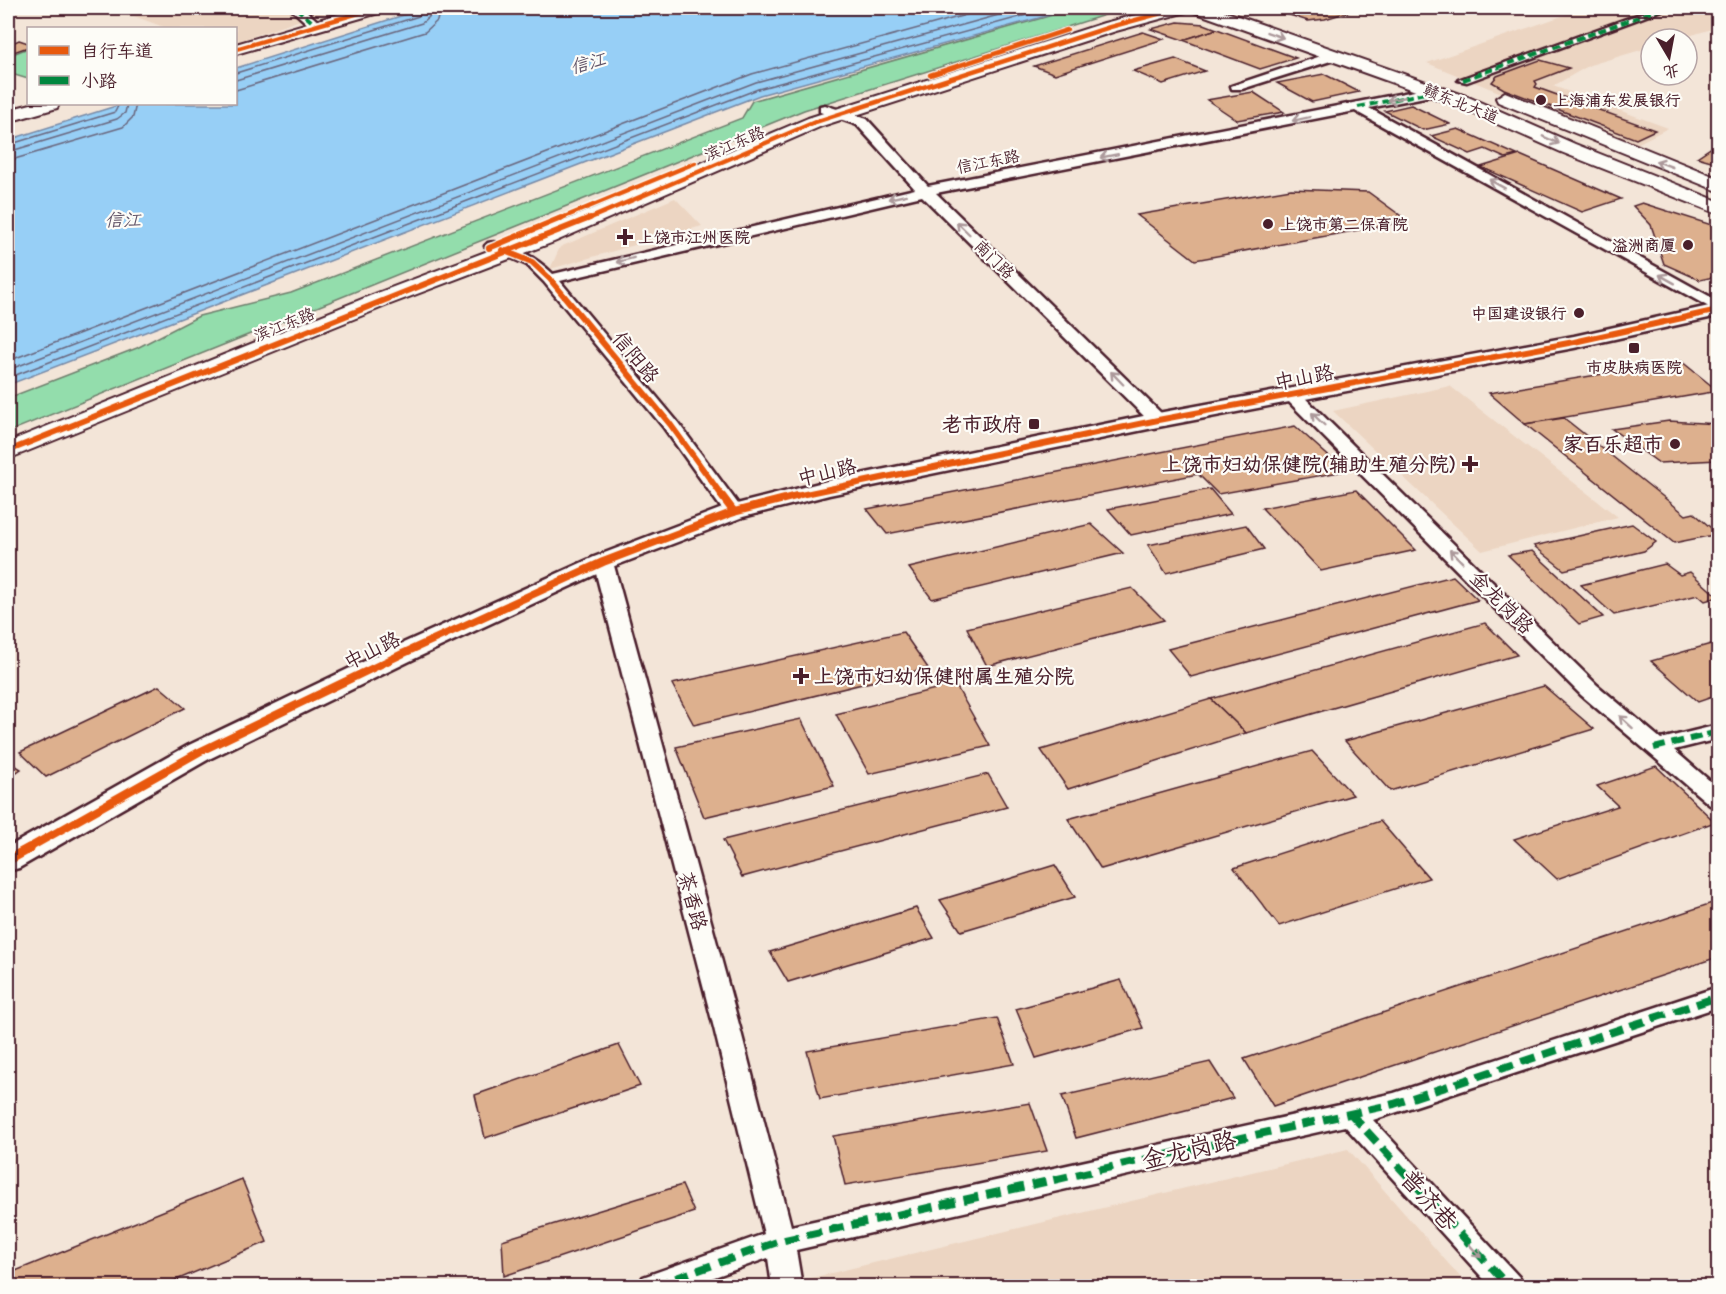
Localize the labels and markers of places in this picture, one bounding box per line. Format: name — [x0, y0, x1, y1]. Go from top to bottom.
place label: 上海浦东发展银行 — [1553, 92, 1681, 110]
marker: 上海浦东发展银行 — [1534, 93, 1548, 107]
place label: 上饶市第二保育院 — [1280, 216, 1408, 234]
marker: 上饶市第二保育院 — [1261, 217, 1275, 231]
marker: 上饶市江州医院 — [616, 228, 634, 246]
place label: 上饶市江州医院 — [638, 229, 750, 247]
place label: 溢洲商厦 — [1612, 237, 1676, 255]
marker: 溢洲商厦 — [1681, 238, 1695, 252]
place label: 中国建设银行 — [1471, 305, 1567, 323]
marker: 中国建设银行 — [1572, 306, 1586, 320]
marker: 市皮肤病医院 — [1627, 341, 1641, 355]
place label: 市皮肤病医院 — [1586, 359, 1682, 377]
place label: 老市政府 — [942, 413, 1022, 436]
marker: 老市政府 — [1027, 417, 1041, 431]
place label: 家百乐超市 — [1563, 433, 1663, 456]
marker: 家百乐超市 — [1668, 437, 1682, 451]
place label: 上饶市妇幼保健院(辅助生殖分院) — [1162, 453, 1456, 476]
marker: 上饶市妇幼保健院(辅助生殖分院) — [1461, 455, 1479, 473]
place label: 上饶市妇幼保健附属生殖分院 — [814, 665, 1074, 688]
marker: 上饶市妇幼保健附属生殖分院 — [792, 667, 810, 685]

